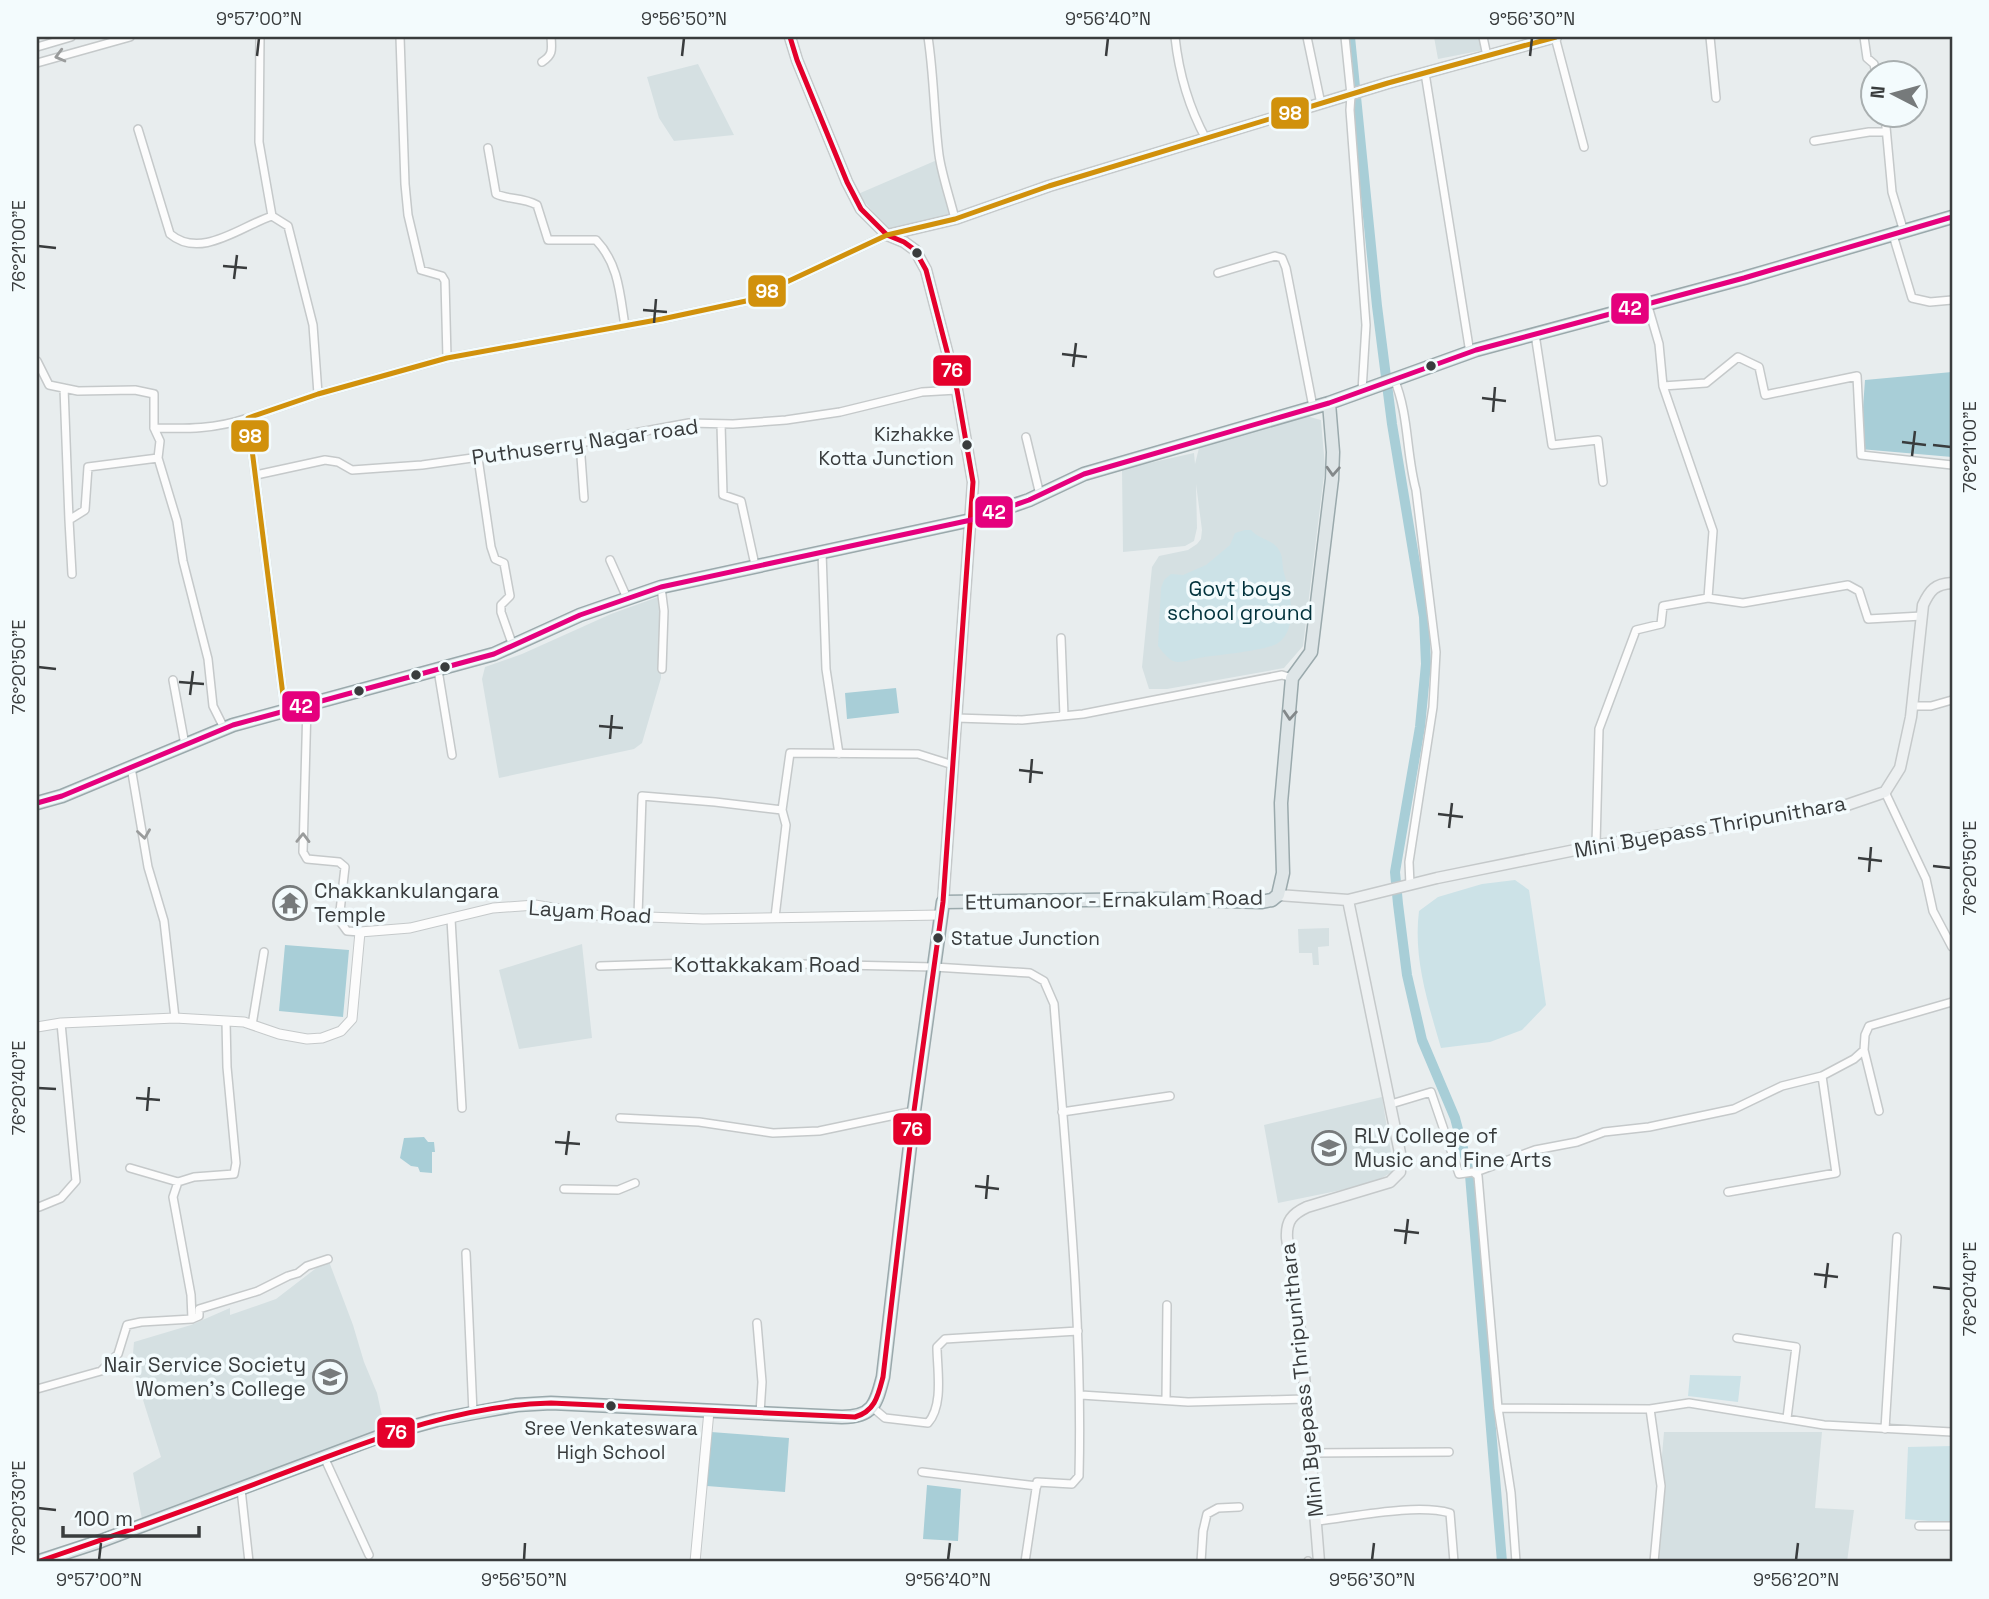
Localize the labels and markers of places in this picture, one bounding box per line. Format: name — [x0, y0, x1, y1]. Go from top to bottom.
unlabelled marker — [910, 246, 924, 260]
unlabelled marker — [1424, 359, 1438, 373]
place label: Kizhakke Kotta Junction — [819, 422, 954, 471]
marker: Kizhakke Kotta Junction — [960, 438, 974, 452]
unlabelled marker — [438, 660, 452, 674]
unlabelled marker — [409, 668, 423, 682]
unlabelled marker — [352, 684, 366, 698]
place label: Chakkankulangara Temple — [314, 877, 499, 928]
temple icon: Chakkankulangara Temple — [271, 884, 309, 922]
place label: Statue Junction — [951, 926, 1100, 951]
marker: Statue Junction — [931, 931, 945, 945]
place label: RLV College of Music and Fine Arts — [1354, 1122, 1552, 1173]
school or university icon: RLV College of Music and Fine Arts — [1310, 1129, 1348, 1167]
place label: Nair Service Society Women's College — [103, 1351, 306, 1402]
school or university icon: Nair Service Society Women's College — [311, 1358, 349, 1396]
marker: Sree Venkateswara High School — [604, 1399, 618, 1413]
place label: Sree Venkateswara High School — [524, 1416, 698, 1465]

